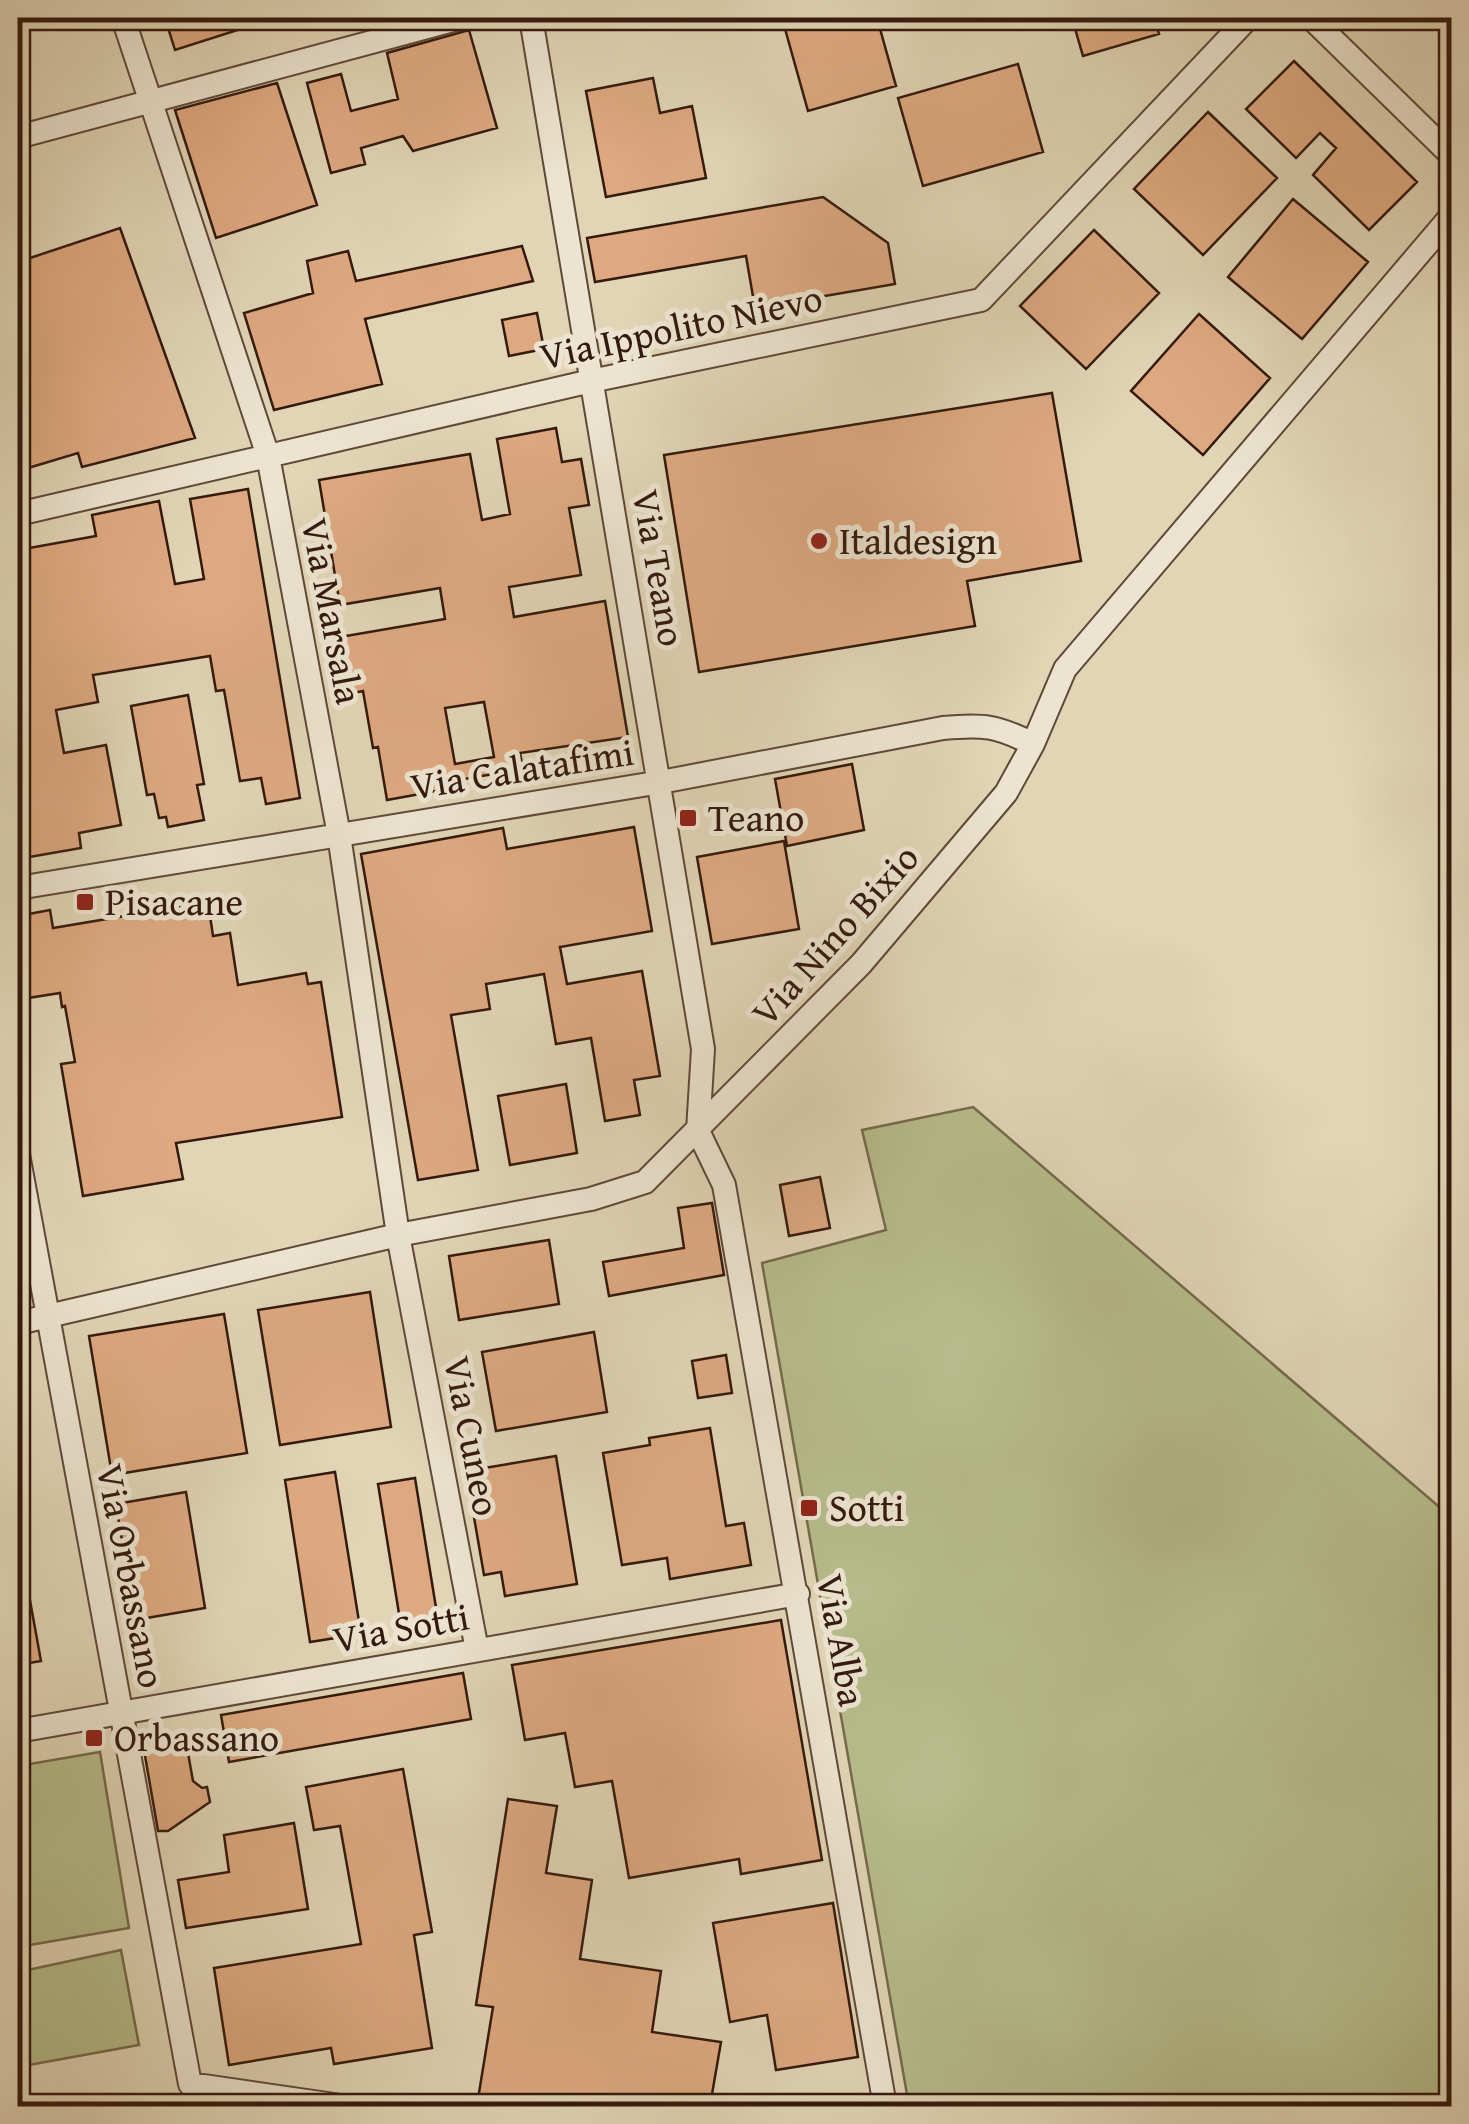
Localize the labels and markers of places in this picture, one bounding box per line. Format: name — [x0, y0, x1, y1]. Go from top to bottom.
place label: Italdesign — [839, 512, 997, 568]
marker: Italdesign — [808, 530, 830, 552]
place label: Teano — [708, 789, 804, 845]
marker: Teano — [677, 807, 699, 829]
place label: Pisacane — [105, 873, 243, 929]
marker: Pisacane — [74, 891, 96, 913]
place label: Sotti — [829, 1479, 904, 1535]
marker: Sotti — [798, 1497, 820, 1519]
place label: Orbassano — [114, 1709, 279, 1765]
marker: Orbassano — [83, 1727, 105, 1749]

